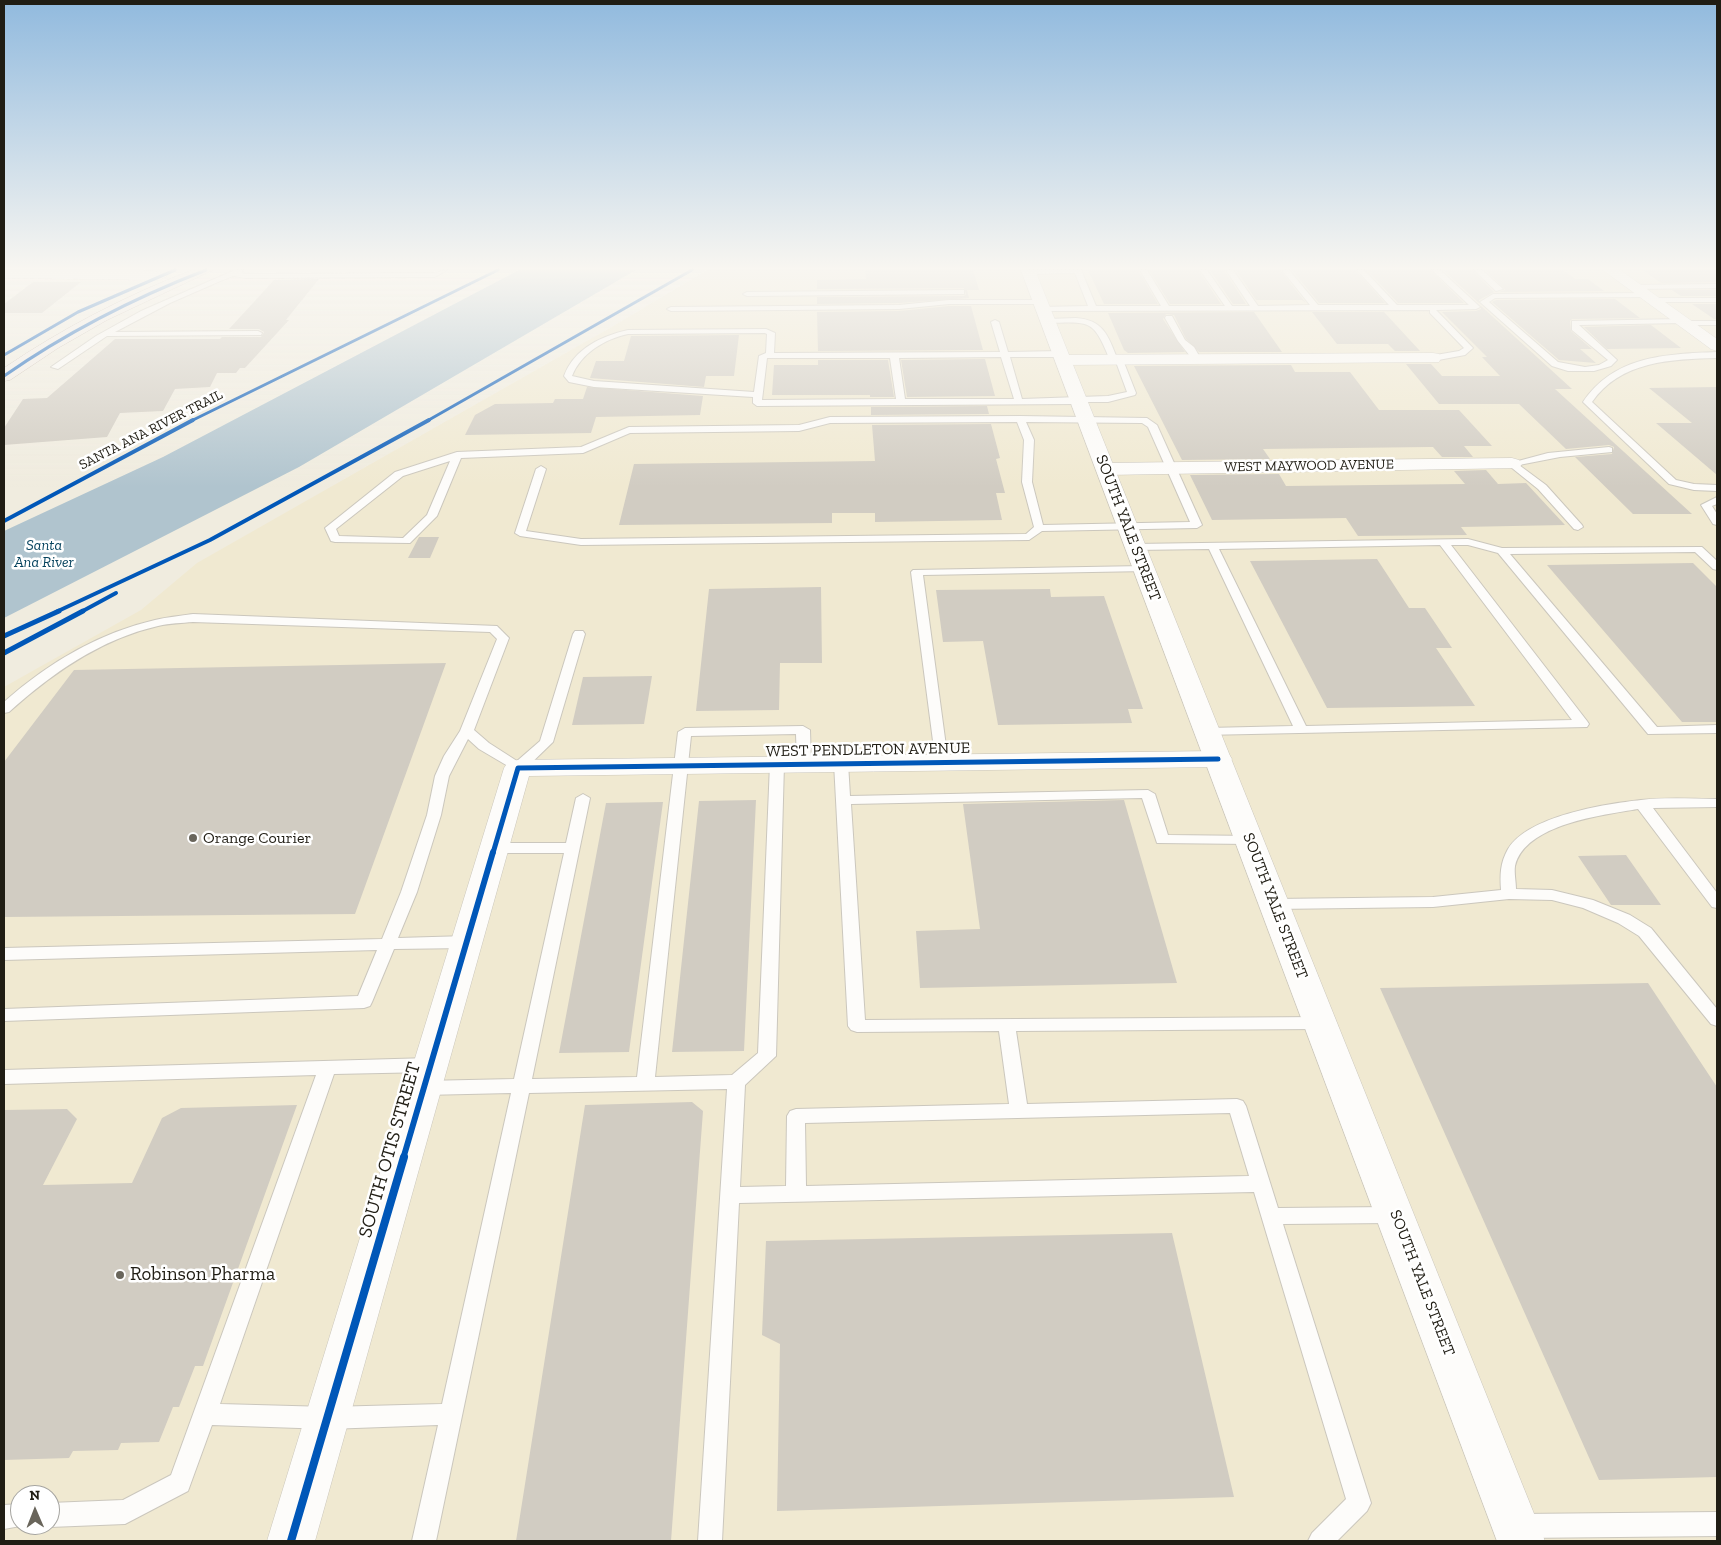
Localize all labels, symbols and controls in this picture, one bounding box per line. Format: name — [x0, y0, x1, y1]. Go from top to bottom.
street label: SANTA ANA RIVER TRAIL — [76, 386, 226, 474]
street label: SOUTH YALE STREET — [1091, 452, 1165, 604]
street label: WEST MAYWOOD AVENUE — [1224, 456, 1394, 476]
water label: Santa Ana River — [14, 537, 74, 572]
street label: WEST PENDLETON AVENUE — [766, 739, 970, 761]
place label: Orange Courier — [203, 828, 311, 848]
street label: SOUTH YALE STREET — [1238, 830, 1312, 982]
marker: Orange Courier — [187, 832, 199, 844]
street label: SOUTH OTIS STREET — [354, 1060, 426, 1240]
street label: SOUTH YALE STREET — [1385, 1207, 1459, 1359]
place label: Robinson Pharma — [130, 1264, 275, 1286]
marker: Robinson Pharma — [114, 1269, 126, 1281]
north arrow — [10, 1485, 60, 1535]
text: N — [29, 1487, 40, 1504]

